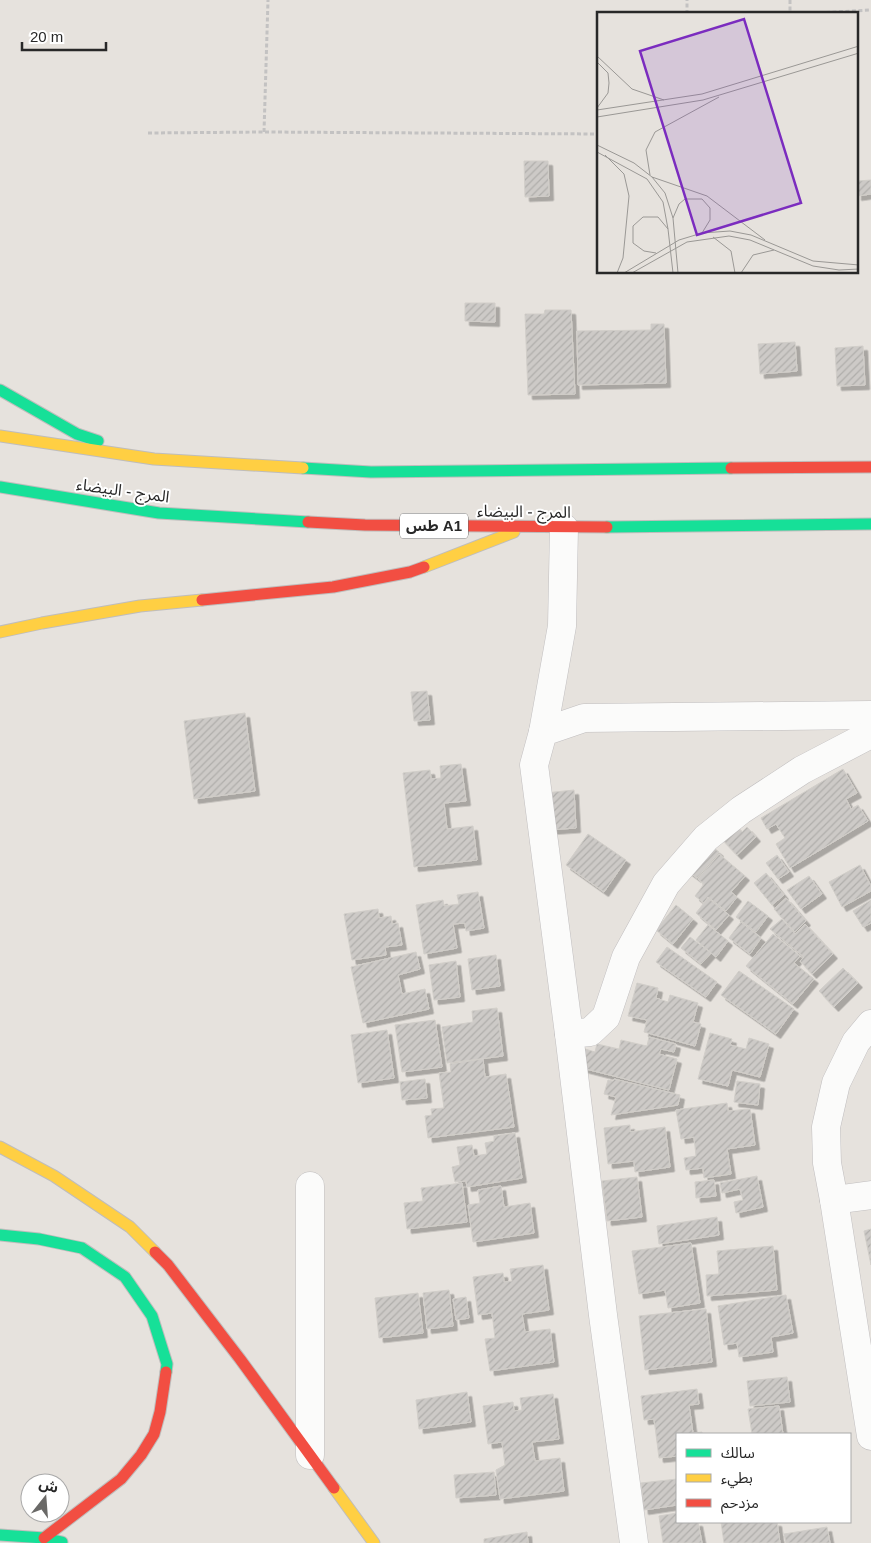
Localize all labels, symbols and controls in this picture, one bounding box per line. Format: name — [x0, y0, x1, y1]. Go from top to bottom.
inset map — [597, 12, 858, 274]
scale bar — [22, 20, 106, 52]
text: 20 m — [30, 28, 63, 45]
street label: المرج - البيضاء — [75, 476, 171, 509]
street label: المرج - البيضاء — [477, 502, 571, 525]
road number: طس A1 — [400, 514, 468, 538]
legend — [676, 1433, 851, 1523]
text: سالك — [721, 1444, 755, 1461]
text: بطيء — [721, 1469, 753, 1489]
north arrow — [20, 1473, 70, 1523]
text: ش — [37, 1475, 60, 1496]
text: مزدحم — [721, 1494, 759, 1514]

